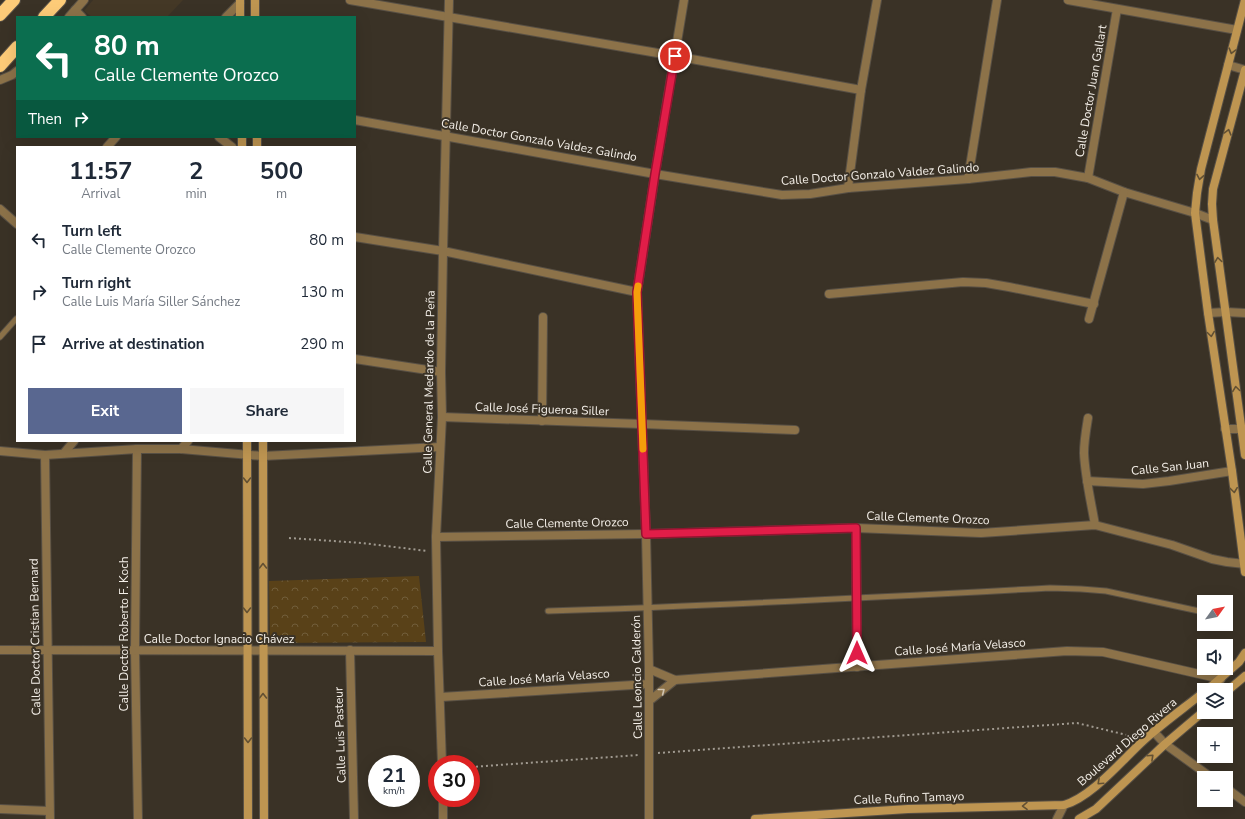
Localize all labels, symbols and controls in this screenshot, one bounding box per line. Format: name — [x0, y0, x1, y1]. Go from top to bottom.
street label: Calle Doctor Juan Gallart — [1071, 23, 1111, 159]
text: 80 m — [94, 27, 160, 65]
icon: left — [28, 32, 80, 84]
pin — [658, 39, 692, 73]
icon: arrive — [664, 45, 686, 67]
one-way arrow — [1228, 48, 1236, 55]
text: Calle Clemente Orozco — [94, 63, 279, 87]
icon: right — [70, 108, 92, 130]
text: Then — [28, 109, 62, 129]
street label: Calle Doctor Gonzalo Valdez Galindo — [440, 115, 639, 165]
one-way arrow — [1224, 129, 1232, 135]
text: 11:57 — [69, 155, 132, 187]
text: 2 — [189, 155, 203, 187]
text: 500 — [260, 155, 303, 187]
street label: Calle Doctor Gonzalo Valdez Galindo — [780, 159, 980, 189]
one-way arrow — [1196, 174, 1204, 180]
text: Arrival — [81, 185, 120, 203]
text: min — [185, 185, 207, 203]
text: m — [276, 185, 287, 203]
text: Turn left — [62, 221, 121, 241]
icon: left — [28, 229, 50, 251]
text: 80 m — [309, 230, 344, 250]
text: Calle Clemente Orozco — [62, 241, 196, 259]
one-way arrow — [1214, 257, 1223, 263]
text: Turn right — [62, 273, 131, 293]
icon: right — [28, 281, 50, 303]
text: 130 m — [300, 282, 344, 302]
street label: Calle General Medardo de la Peña — [419, 290, 439, 474]
text: Calle Luis María Siller Sánchez — [62, 293, 240, 311]
one-way arrow — [1206, 331, 1215, 337]
icon: arrive — [28, 333, 50, 355]
text: Arrive at destination — [62, 334, 205, 354]
text: 290 m — [300, 334, 344, 354]
one-way arrow — [1232, 386, 1241, 392]
button: Exit — [28, 388, 182, 434]
button: Share — [190, 388, 344, 434]
street label: Calle José Figueroa Siller — [475, 399, 610, 419]
street label: Calle San Juan — [1130, 455, 1210, 479]
one-way arrow — [243, 477, 251, 483]
one-way arrow — [1229, 487, 1238, 493]
street label: Calle Clemente Orozco — [866, 508, 990, 528]
street label: Calle Clemente Orozco — [505, 514, 629, 532]
street label: Calle Doctor Roberto F. Koch — [116, 556, 132, 712]
street label: Calle Doctor Cristian Bernard — [26, 558, 44, 716]
one-way arrow — [259, 563, 267, 569]
north arrow — [1197, 595, 1233, 631]
map controls — [1197, 595, 1233, 807]
one-way arrow — [243, 607, 251, 613]
street label: Calle Leoncio Calderón — [628, 615, 646, 739]
street label: Calle Doctor Ignacio Chávez — [144, 631, 295, 647]
position arrow — [836, 632, 878, 674]
street label: Calle José María Velasco — [894, 634, 1026, 660]
button: sound — [1197, 639, 1233, 675]
street label: Calle José María Velasco — [478, 665, 610, 691]
button: layers — [1197, 683, 1233, 719]
street label: Calle Luis Pasteur — [330, 686, 350, 783]
one-way arrow — [658, 688, 665, 695]
one-way arrow — [259, 693, 267, 699]
street label: Boulevard Diego Rivera — [1074, 694, 1180, 790]
button: + — [1197, 727, 1233, 763]
one-way arrow — [244, 737, 252, 743]
speed limit sign: 30 — [428, 755, 480, 807]
one-way arrow — [1146, 755, 1153, 762]
text: 21 — [382, 762, 406, 789]
button: − — [1197, 771, 1233, 807]
one-way arrow — [1097, 777, 1105, 784]
text: km/h — [383, 784, 405, 798]
street label: Calle Rufino Tamayo — [853, 788, 965, 808]
one-way arrow — [1022, 802, 1028, 811]

